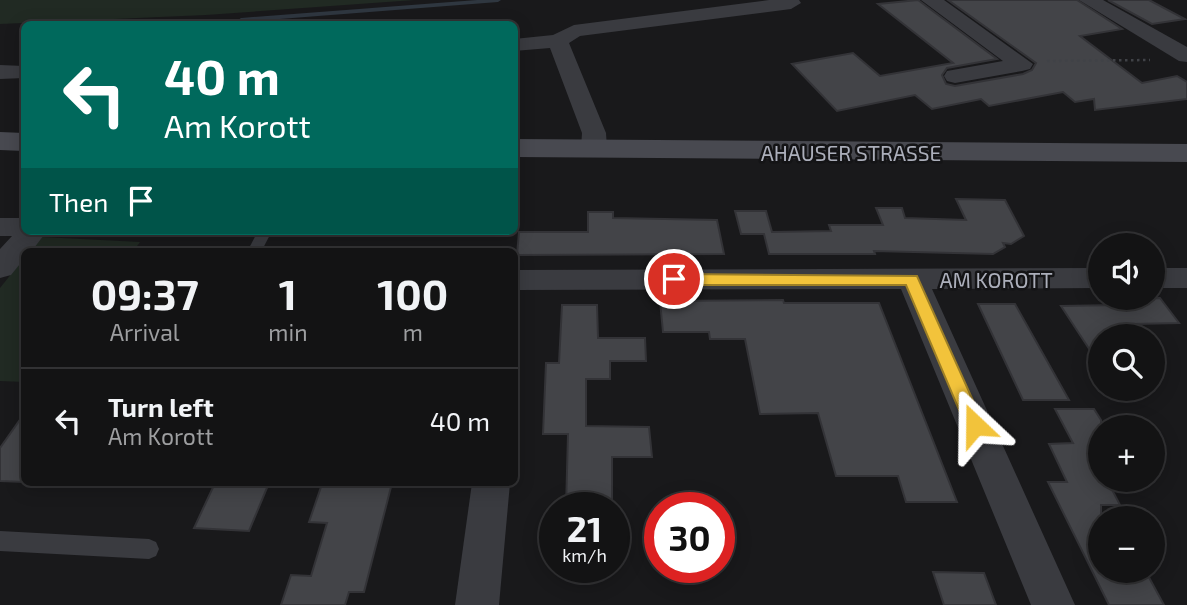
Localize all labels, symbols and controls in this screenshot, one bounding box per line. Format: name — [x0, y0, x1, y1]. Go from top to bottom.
text: 40 m — [164, 46, 280, 105]
icon: left — [49, 49, 140, 140]
text: Am Korott — [164, 106, 311, 144]
street label: AHAUSER STRASSE — [761, 140, 941, 165]
icon: arrive — [122, 182, 160, 220]
text: Then — [49, 186, 108, 217]
map controls — [1088, 233, 1165, 583]
button: sound — [1088, 233, 1165, 310]
pin — [644, 249, 704, 309]
icon: arrive — [655, 260, 693, 298]
street label: AM KOROTT — [939, 267, 1053, 292]
text: 09:37 — [91, 268, 199, 318]
text: 1 — [279, 268, 297, 318]
text: 100 — [377, 268, 448, 318]
text: Arrival — [110, 318, 180, 346]
text: min — [268, 318, 308, 346]
text: m — [403, 318, 423, 346]
button: search — [1088, 324, 1165, 401]
position arrow — [938, 388, 1012, 462]
text: Turn left — [108, 391, 214, 422]
icon: left — [49, 402, 87, 440]
text: 40 m — [430, 405, 490, 436]
button: + — [1088, 415, 1165, 492]
text: Am Korott — [108, 422, 213, 450]
speed limit sign: 30 — [644, 492, 735, 583]
button: − — [1088, 506, 1165, 583]
text: 21 — [567, 507, 602, 549]
text: km/h — [562, 544, 607, 566]

